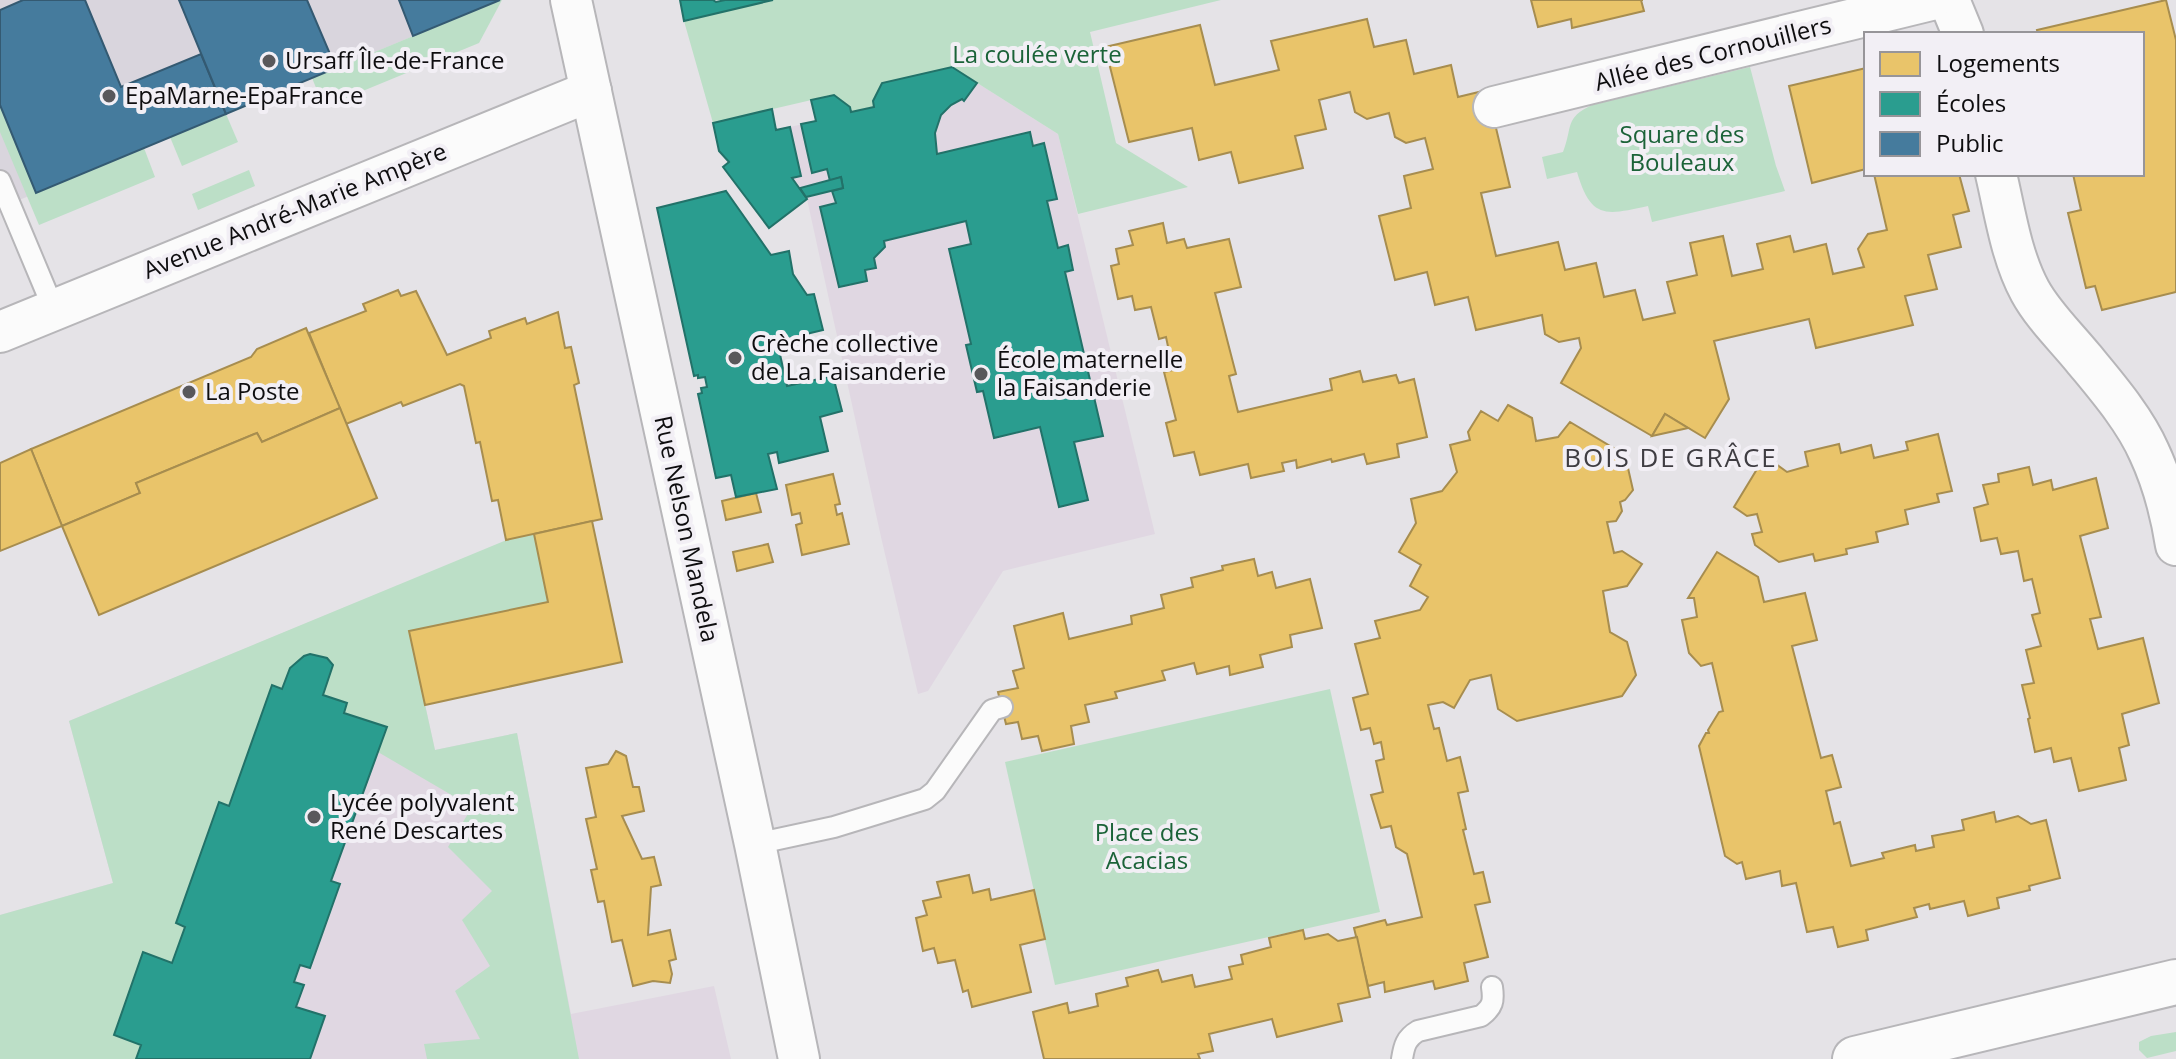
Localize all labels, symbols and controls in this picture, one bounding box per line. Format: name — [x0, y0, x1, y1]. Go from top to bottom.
street label: Allée des Cornouillers — [1591, 7, 1834, 98]
legend — [1864, 32, 2144, 176]
park label: La coulée verte — [952, 37, 1122, 70]
place label: Ursaff Île-de-France — [285, 43, 505, 76]
text: Logements — [1936, 46, 2060, 79]
marker: Ursaff Île-de-France — [260, 52, 278, 70]
place label: EpaMarne-EpaFrance — [125, 78, 364, 111]
text: Écoles — [1936, 86, 2006, 119]
marker: EpaMarne-EpaFrance — [100, 87, 118, 105]
park label: Square des Bouleaux — [1619, 117, 1745, 178]
text: Public — [1936, 126, 2003, 159]
street label: Avenue André-Marie Ampère — [138, 133, 451, 286]
place label: Crèche collective de La Faisanderie — [751, 326, 946, 387]
place label: École maternelle la Faisanderie — [997, 342, 1183, 403]
marker: Crèche collective de La Faisanderie — [726, 349, 744, 367]
marker: École maternelle la Faisanderie — [972, 365, 990, 383]
place label: La Poste — [205, 374, 299, 407]
marker: La Poste — [180, 383, 198, 401]
street label: Rue Nelson Mandela — [647, 412, 728, 645]
district label: BOIS DE GRÂCE — [1564, 439, 1778, 475]
place label: Lycée polyvalent René Descartes — [330, 785, 515, 846]
marker: Lycée polyvalent René Descartes — [305, 808, 323, 826]
park label: Place des Acacias — [1095, 815, 1199, 876]

